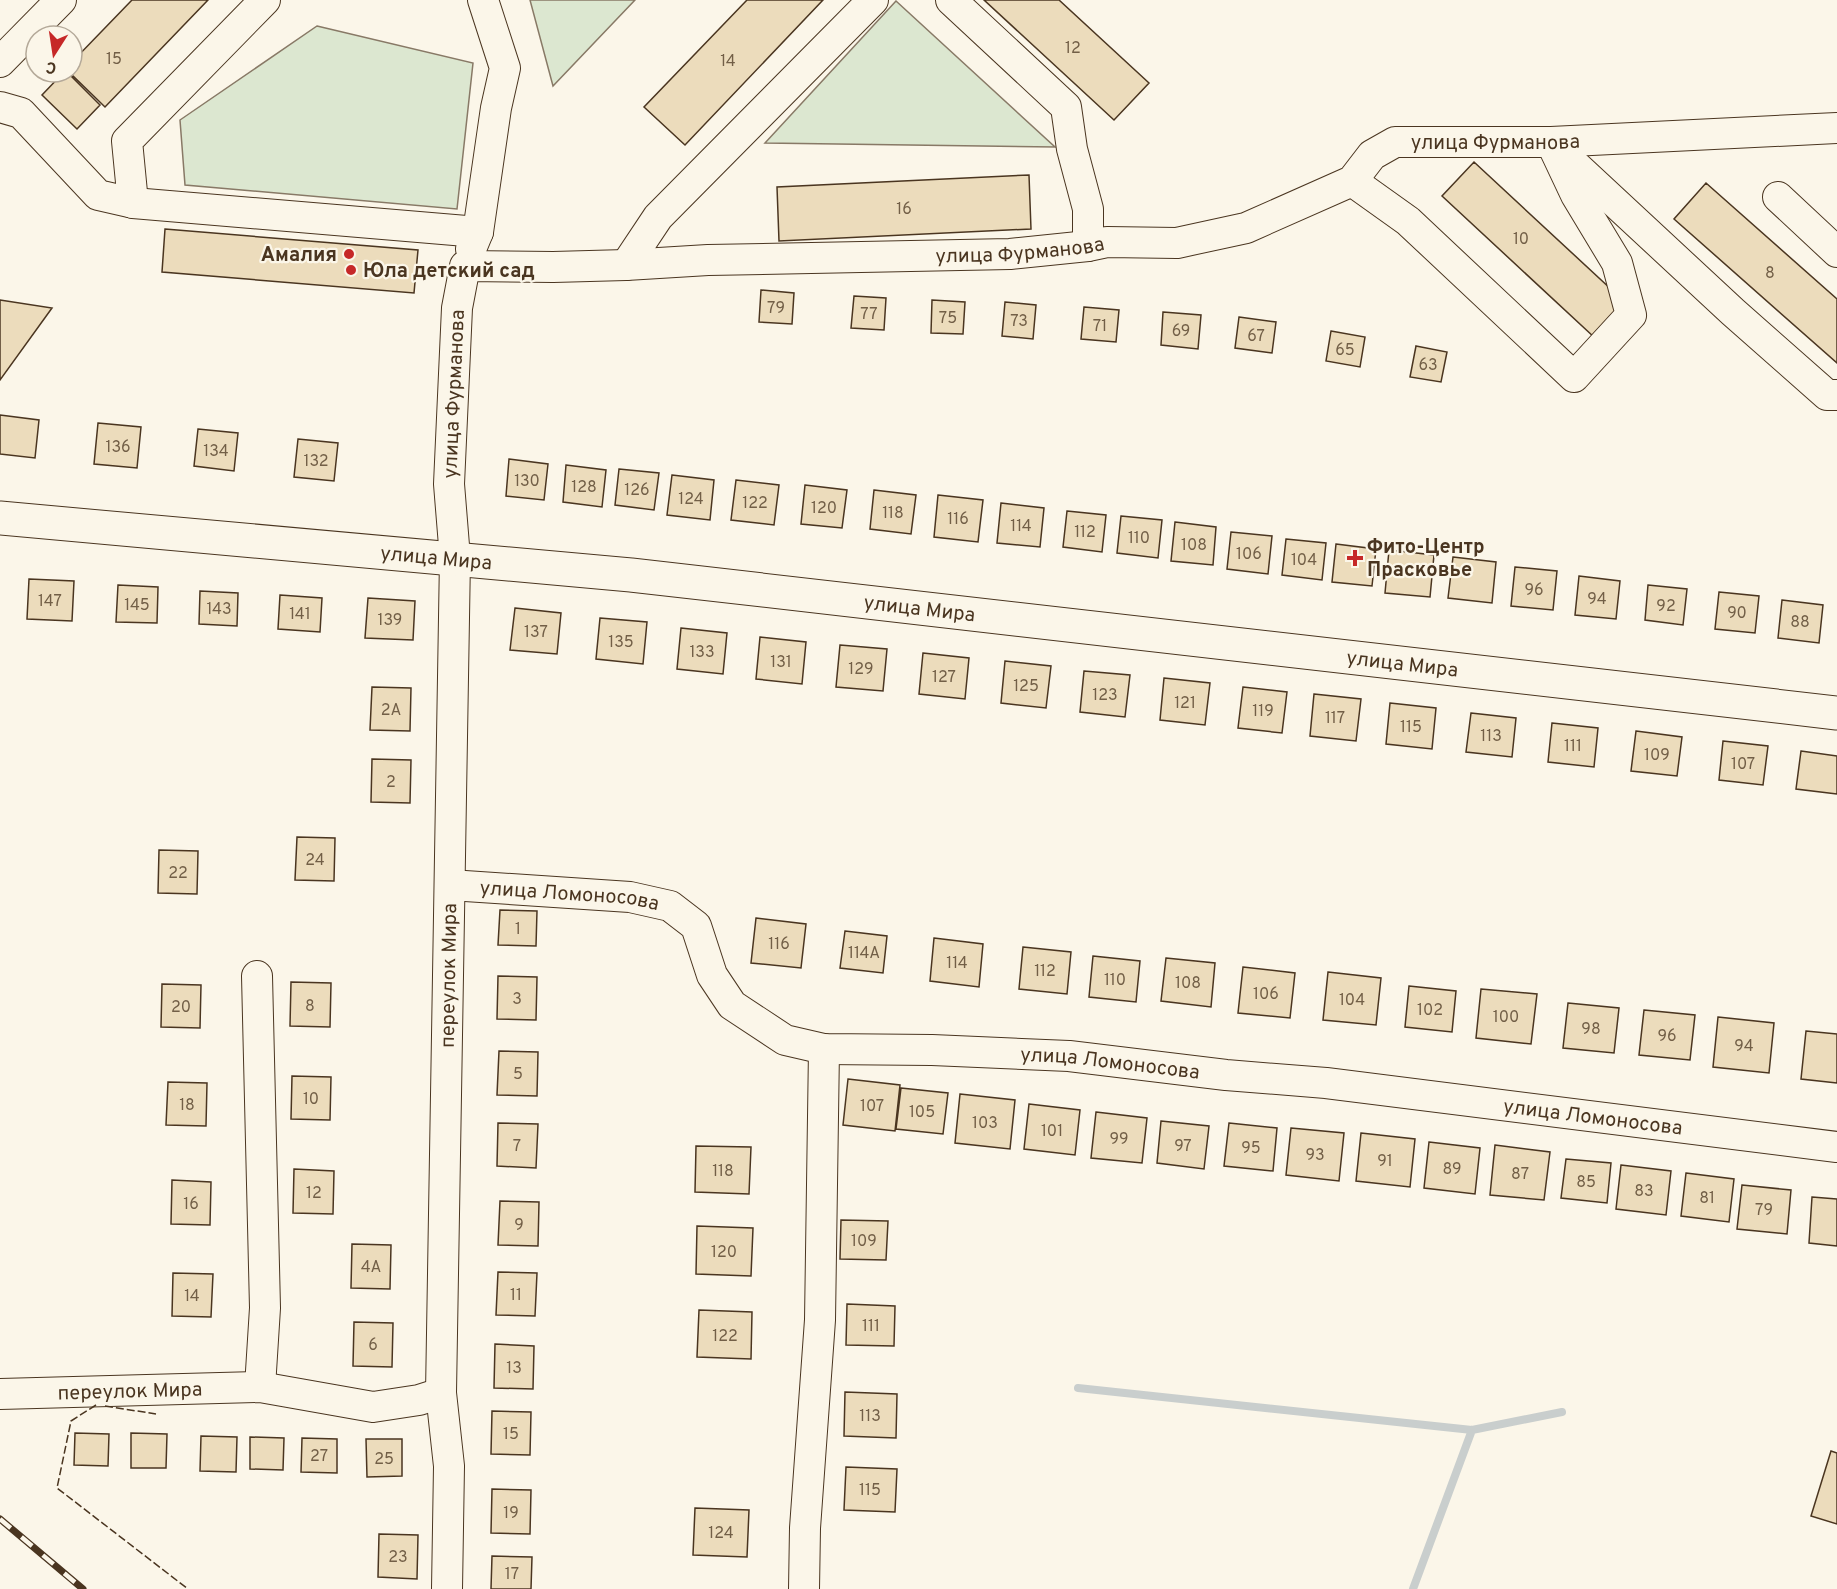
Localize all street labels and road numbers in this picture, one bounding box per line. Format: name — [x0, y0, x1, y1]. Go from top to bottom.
street label: улица Фурманова — [1411, 130, 1581, 157]
street label: улица Фурманова — [935, 232, 1107, 270]
street label: улица Фурманова — [438, 309, 472, 479]
street label: улица Мира — [379, 541, 493, 577]
street label: улица Мира — [862, 591, 977, 629]
street label: улица Мира — [1345, 646, 1459, 685]
street label: улица Ломоносова — [479, 876, 662, 918]
street label: переулок Мира — [436, 903, 464, 1048]
street label: улица Ломоносова — [1020, 1043, 1201, 1087]
street label: улица Ломоносова — [1502, 1094, 1684, 1143]
street label: переулок Мира — [57, 1378, 203, 1407]

